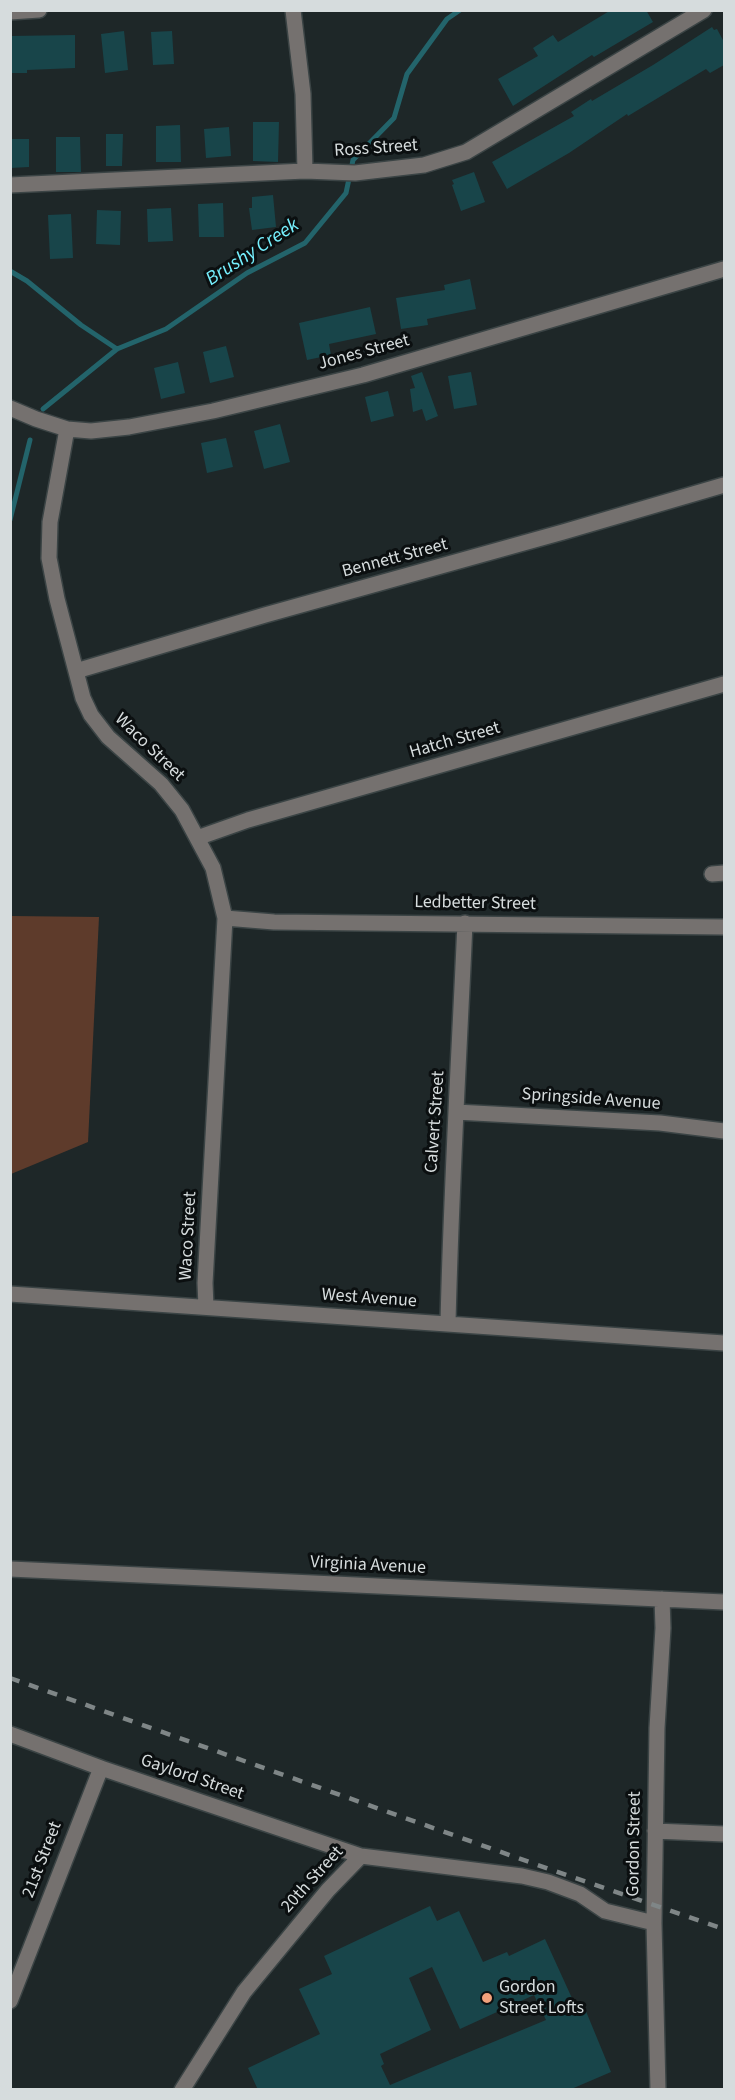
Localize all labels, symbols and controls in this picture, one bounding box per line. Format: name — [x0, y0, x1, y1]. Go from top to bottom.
street label: Ross Street — [334, 135, 418, 163]
water label: Brushy Creek — [202, 214, 304, 292]
street label: Jones Street — [316, 330, 412, 376]
street label: Bennett Street — [340, 535, 450, 583]
street label: Waco Street — [109, 709, 189, 787]
street label: Hatch Street — [407, 718, 503, 764]
street label: Ledbetter Street — [414, 892, 536, 916]
street label: Calvert Street — [422, 1070, 450, 1174]
street label: Springside Avenue — [521, 1084, 661, 1116]
street label: Waco Street — [176, 1191, 202, 1281]
street label: West Avenue — [321, 1285, 417, 1313]
street label: Virginia Avenue — [310, 1552, 426, 1580]
street label: Gaylord Street — [138, 1750, 246, 1806]
street label: Gordon Street — [623, 1791, 647, 1897]
street label: 21st Street — [19, 1819, 67, 1901]
street label: 20th Street — [277, 1842, 349, 1918]
place label: Gordon Street Lofts — [499, 1977, 584, 2020]
marker: Gordon Street Lofts — [480, 1991, 494, 2005]

